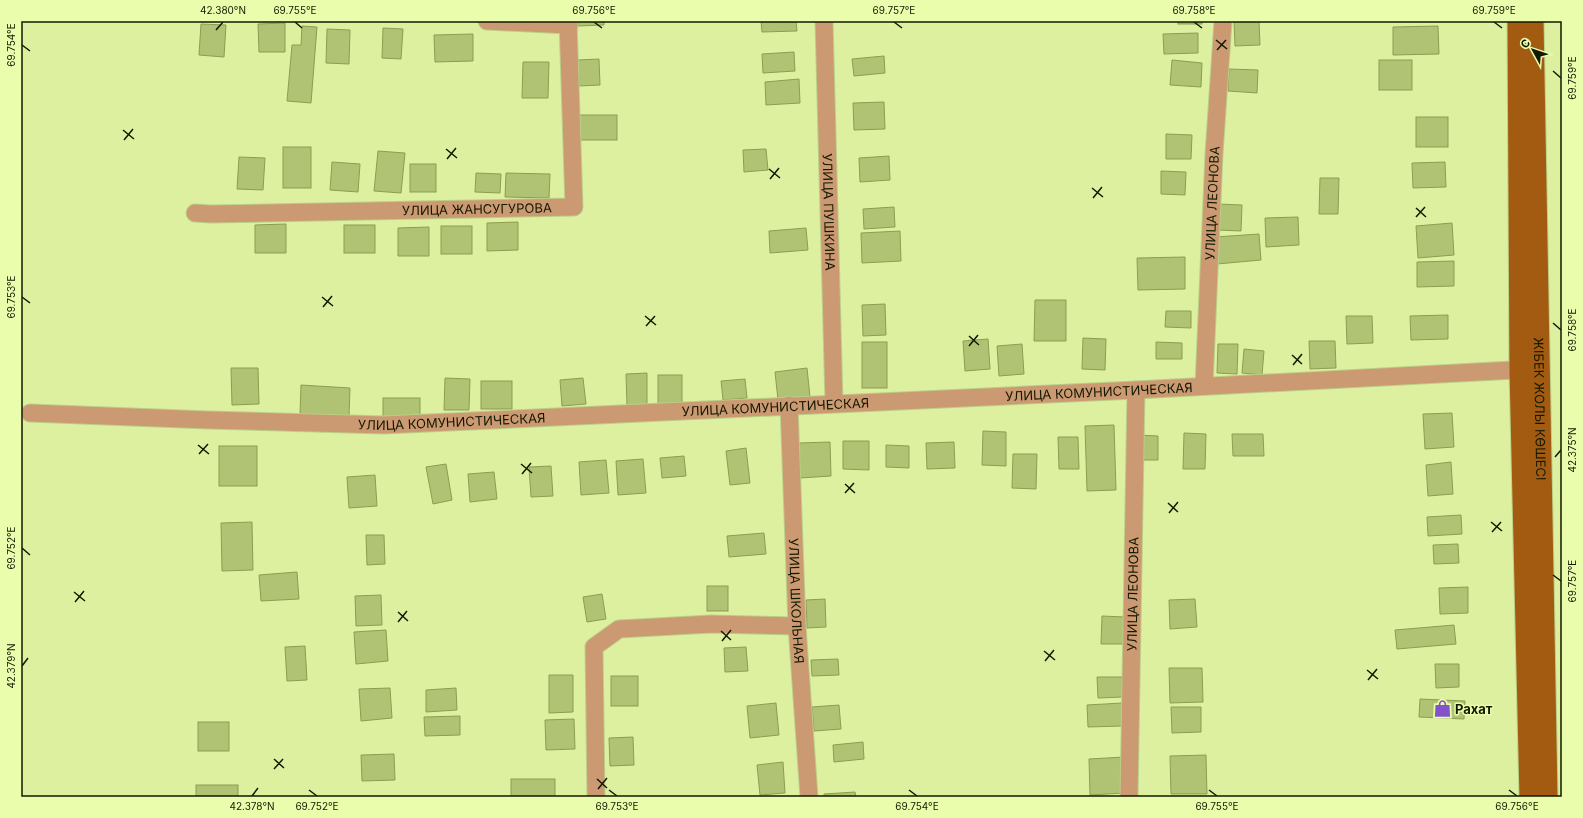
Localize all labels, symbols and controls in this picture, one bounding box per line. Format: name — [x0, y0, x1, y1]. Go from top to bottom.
text: 42.380°N — [200, 4, 246, 16]
text: 69.755°E — [273, 4, 317, 16]
text: 69.756°E — [572, 4, 616, 16]
text: 69.757°E — [873, 4, 915, 16]
text: 69.758°E — [1172, 4, 1216, 16]
text: 69.759°E — [1472, 4, 1516, 16]
text: 69.754°E — [5, 23, 17, 67]
north arrow — [1513, 30, 1553, 70]
text: С — [1517, 36, 1533, 51]
text: 69.759°E — [1566, 56, 1578, 100]
street label: УЛИЦА ЛЕОНОВА — [1201, 145, 1223, 261]
street label: УЛИЦА ПУШКИНА — [819, 153, 839, 271]
street label: УЛИЦА ЖАНСУГУРОВА — [402, 199, 552, 218]
text: 69.753°E — [5, 275, 17, 319]
text: 69.758°E — [1566, 308, 1578, 352]
street label: ЖІБЕК ЖОЛЫ КӨШЕСІ — [1531, 337, 1549, 481]
street label: УЛИЦА КОМУНИСТИЧЕСКАЯ — [1005, 379, 1193, 404]
street label: УЛИЦА КОМУНИСТИЧЕСКАЯ — [681, 394, 869, 419]
street label: УЛИЦА КОМУНИСТИЧЕСКАЯ — [358, 409, 546, 433]
text: 42.375°N — [1566, 427, 1578, 473]
text: 69.752°E — [5, 526, 17, 570]
street label: УЛИЦА ЛЕОНОВА — [1124, 537, 1141, 651]
street label: УЛИЦА ШКОЛЬНАЯ — [786, 538, 808, 664]
text: 69.757°E — [1566, 560, 1578, 602]
text: 42.379°N — [5, 643, 17, 689]
shop icon: Рахат — [1432, 699, 1452, 719]
place label: Рахат — [1455, 701, 1493, 717]
text: 42.378°N — [230, 800, 275, 812]
text: 69.752°E — [295, 800, 339, 812]
text: 69.753°E — [595, 800, 639, 812]
text: 69.754°E — [895, 800, 939, 812]
text: 69.755°E — [1195, 800, 1239, 812]
text: 69.756°E — [1495, 800, 1539, 812]

